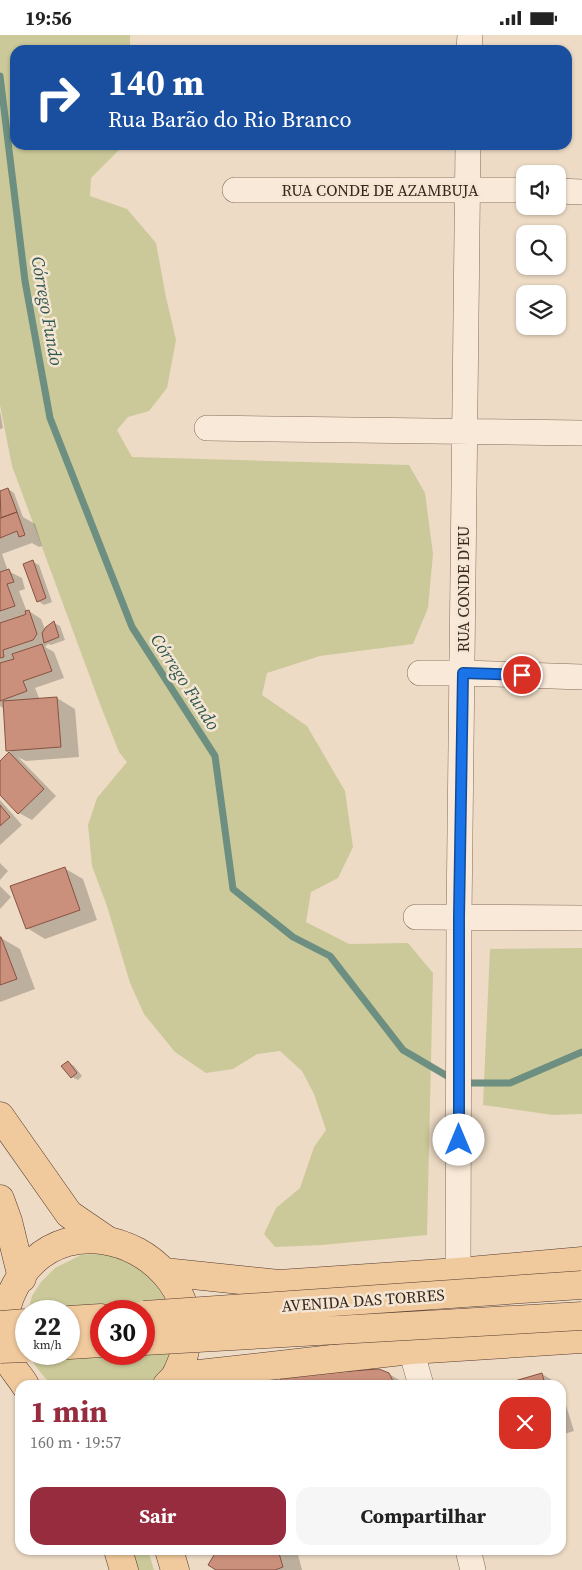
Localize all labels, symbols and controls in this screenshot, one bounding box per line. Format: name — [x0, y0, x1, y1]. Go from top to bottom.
text: 19:56 — [25, 5, 72, 31]
text: 140 m — [108, 59, 204, 107]
icon: right — [25, 65, 90, 130]
text: Rua Barão do Rio Branco — [108, 104, 352, 134]
map controls — [516, 165, 566, 335]
button: sound — [516, 165, 566, 215]
street label: RUA CONDE DE AZAMBUJA — [281, 179, 479, 201]
button: search — [516, 225, 566, 275]
water label: Córrego Fundo — [26, 254, 69, 368]
button: layers — [516, 285, 566, 335]
street label: RUA CONDE D'EU — [452, 525, 474, 652]
water label: Córrego Fundo — [145, 629, 226, 735]
pin — [501, 654, 543, 696]
icon: arrive — [508, 661, 536, 689]
position arrow — [432, 1113, 484, 1165]
street label: AVENIDA DAS TORRES — [281, 1283, 445, 1317]
speed limit sign: 30 — [90, 1300, 155, 1365]
text: 22 — [34, 1309, 61, 1343]
text: km/h — [33, 1337, 62, 1353]
text: 1 min — [30, 1391, 108, 1432]
button: close — [499, 1397, 551, 1449]
text: 160 m · 19:57 — [30, 1431, 121, 1453]
button: Sair — [30, 1487, 286, 1545]
button: Compartilhar — [296, 1487, 551, 1545]

